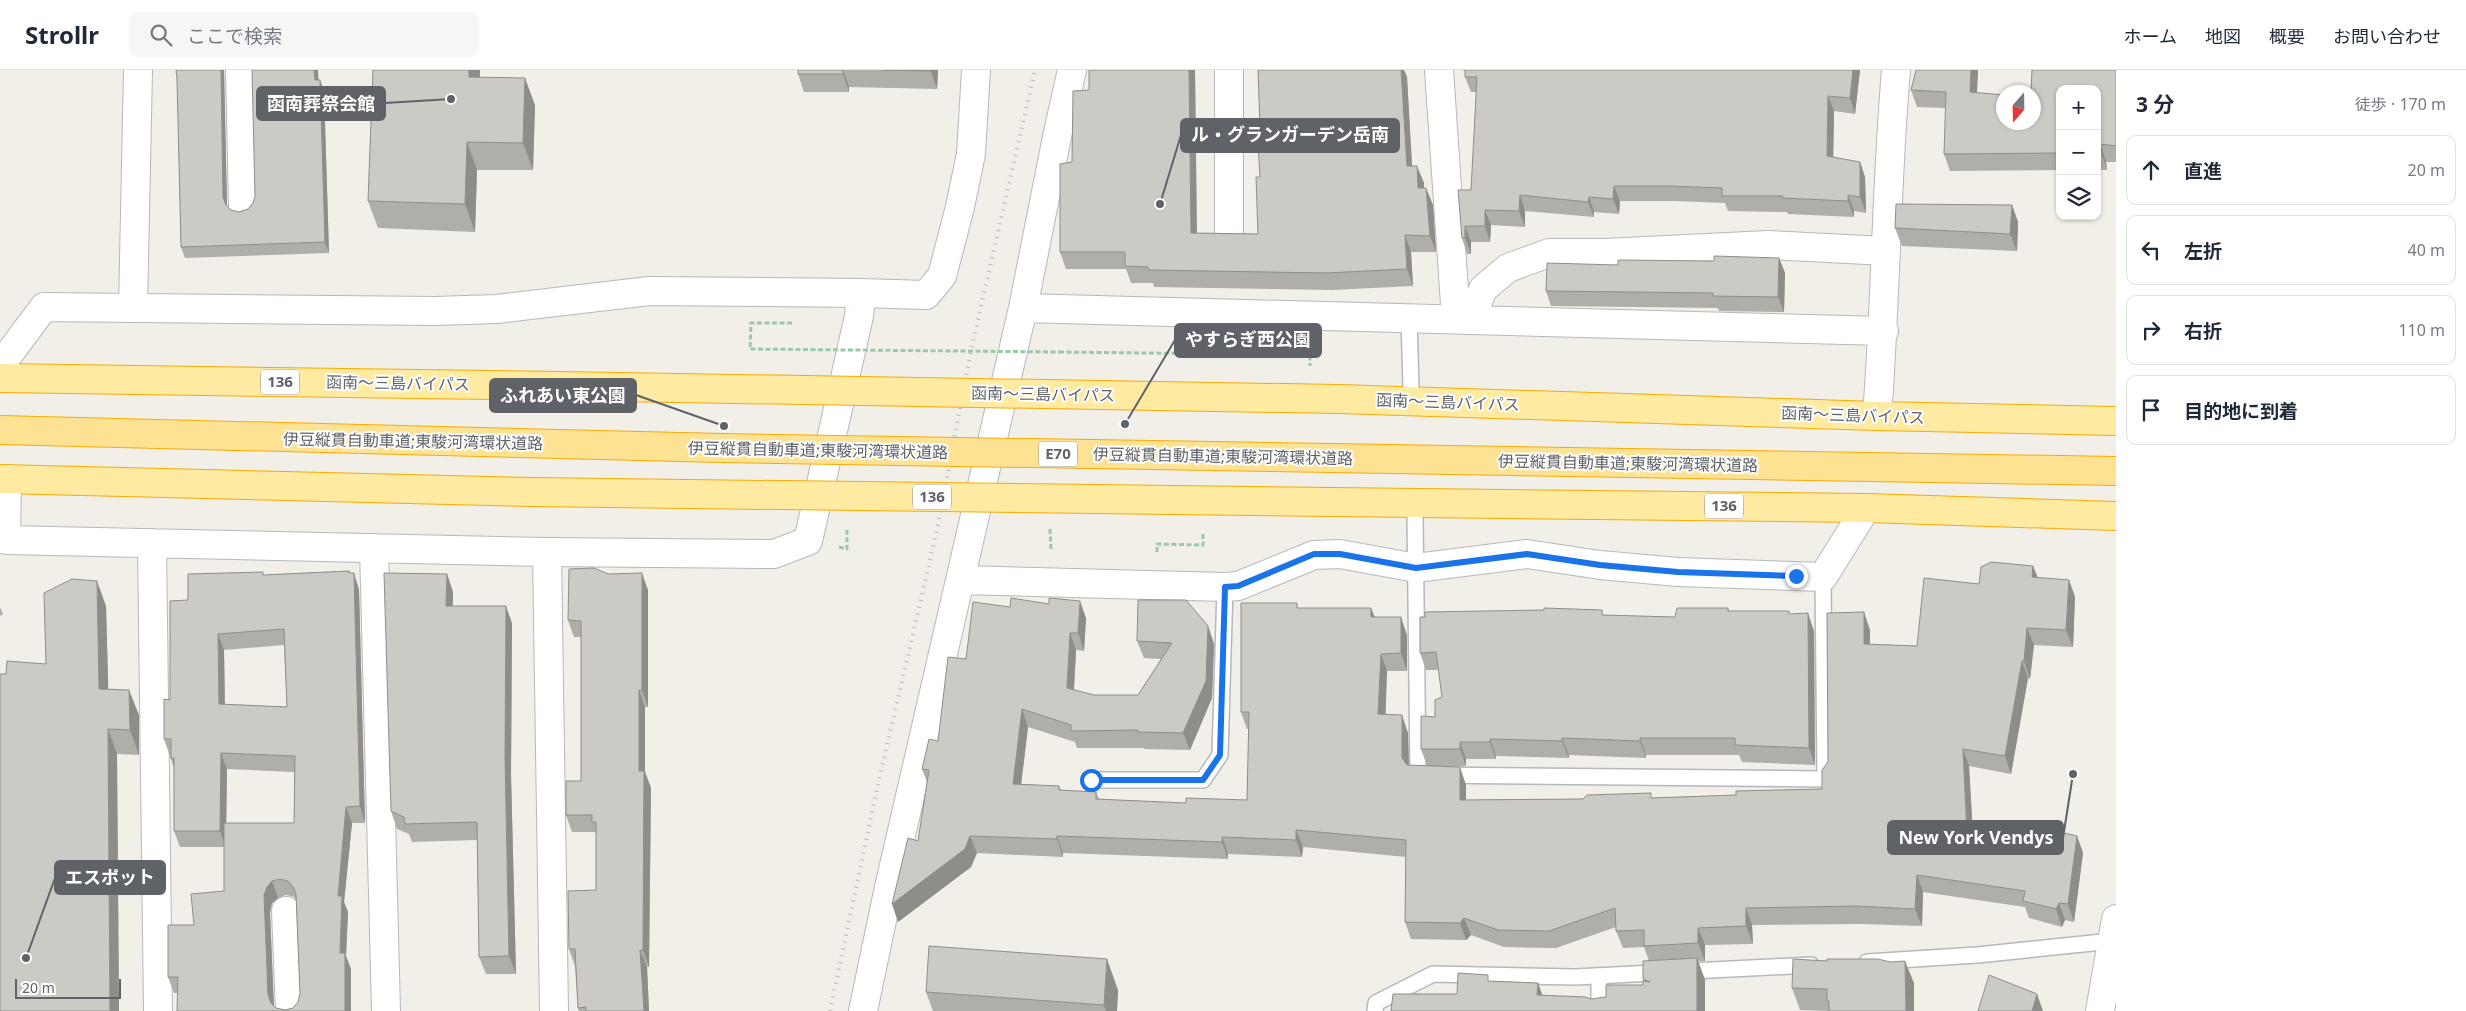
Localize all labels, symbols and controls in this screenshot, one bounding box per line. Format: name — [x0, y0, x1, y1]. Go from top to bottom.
search box — [129, 12, 479, 57]
text: Strollr — [25, 18, 99, 51]
icon: search — [147, 21, 175, 49]
text: ここで検索 — [187, 23, 282, 49]
text: ホーム — [2124, 24, 2177, 48]
text: 地図 — [2205, 24, 2241, 48]
text: 概要 — [2269, 24, 2305, 48]
text: お問い合わせ — [2333, 24, 2441, 48]
north arrow — [1996, 85, 2041, 130]
map controls — [2056, 85, 2101, 220]
button: + — [2056, 85, 2101, 130]
callout: 函南葬祭会館 — [257, 87, 385, 120]
text: 3 分 — [2136, 90, 2174, 118]
text: 函南葬祭会館 — [267, 91, 375, 115]
text: 徒歩 · 170 m — [2355, 93, 2446, 115]
callout: ル・グランガーデン岳南 — [1181, 119, 1399, 152]
text: ル・グランガーデン岳南 — [1191, 122, 1389, 146]
button: − — [2056, 130, 2101, 175]
icon: ahead — [2137, 156, 2165, 184]
text: 直進 — [2184, 158, 2222, 184]
text: 20 m — [2408, 159, 2445, 181]
button: layers — [2056, 175, 2101, 220]
icon: left — [2137, 236, 2165, 264]
text: 左折 — [2184, 238, 2222, 264]
text: 40 m — [2408, 239, 2445, 261]
icon: right — [2137, 316, 2165, 344]
text: 右折 — [2184, 318, 2222, 344]
text: 110 m — [2398, 319, 2445, 341]
callout: やすらぎ西公園 — [1175, 324, 1321, 357]
text: やすらぎ西公園 — [1185, 327, 1311, 351]
road number: 136 — [261, 370, 299, 394]
street label: 函南～三島バイパス — [326, 371, 470, 395]
callout: ふれあい東公園 — [490, 379, 636, 412]
street label: 函南～三島バイパス — [971, 382, 1115, 406]
text: ふれあい東公園 — [500, 383, 626, 407]
street label: 函南～三島バイパス — [1376, 388, 1520, 416]
icon: arrive — [2137, 396, 2165, 424]
text: 目的地に到着 — [2184, 398, 2298, 424]
street label: 函南～三島バイパス — [1781, 401, 1925, 429]
street label: 伊豆縦貫自動車道;東駿河湾環状道路 — [283, 428, 543, 454]
street label: 伊豆縦貫自動車道;東駿河湾環状道路 — [688, 437, 948, 463]
road number: E70 — [1039, 442, 1077, 466]
street label: 伊豆縦貫自動車道;東駿河湾環状道路 — [1093, 443, 1353, 469]
street label: 伊豆縦貫自動車道;東駿河湾環状道路 — [1498, 450, 1758, 476]
road number: 136 — [913, 484, 951, 510]
road number: 136 — [1705, 494, 1743, 518]
route end — [1785, 565, 1808, 588]
route start — [1080, 769, 1103, 792]
callout: New York Vendys — [1888, 821, 2063, 854]
text: New York Vendys — [1898, 825, 2054, 849]
callout: エスポット — [55, 861, 165, 894]
text: エスポット — [65, 865, 155, 889]
scale bar — [15, 976, 121, 999]
text: 20 m — [22, 978, 55, 997]

